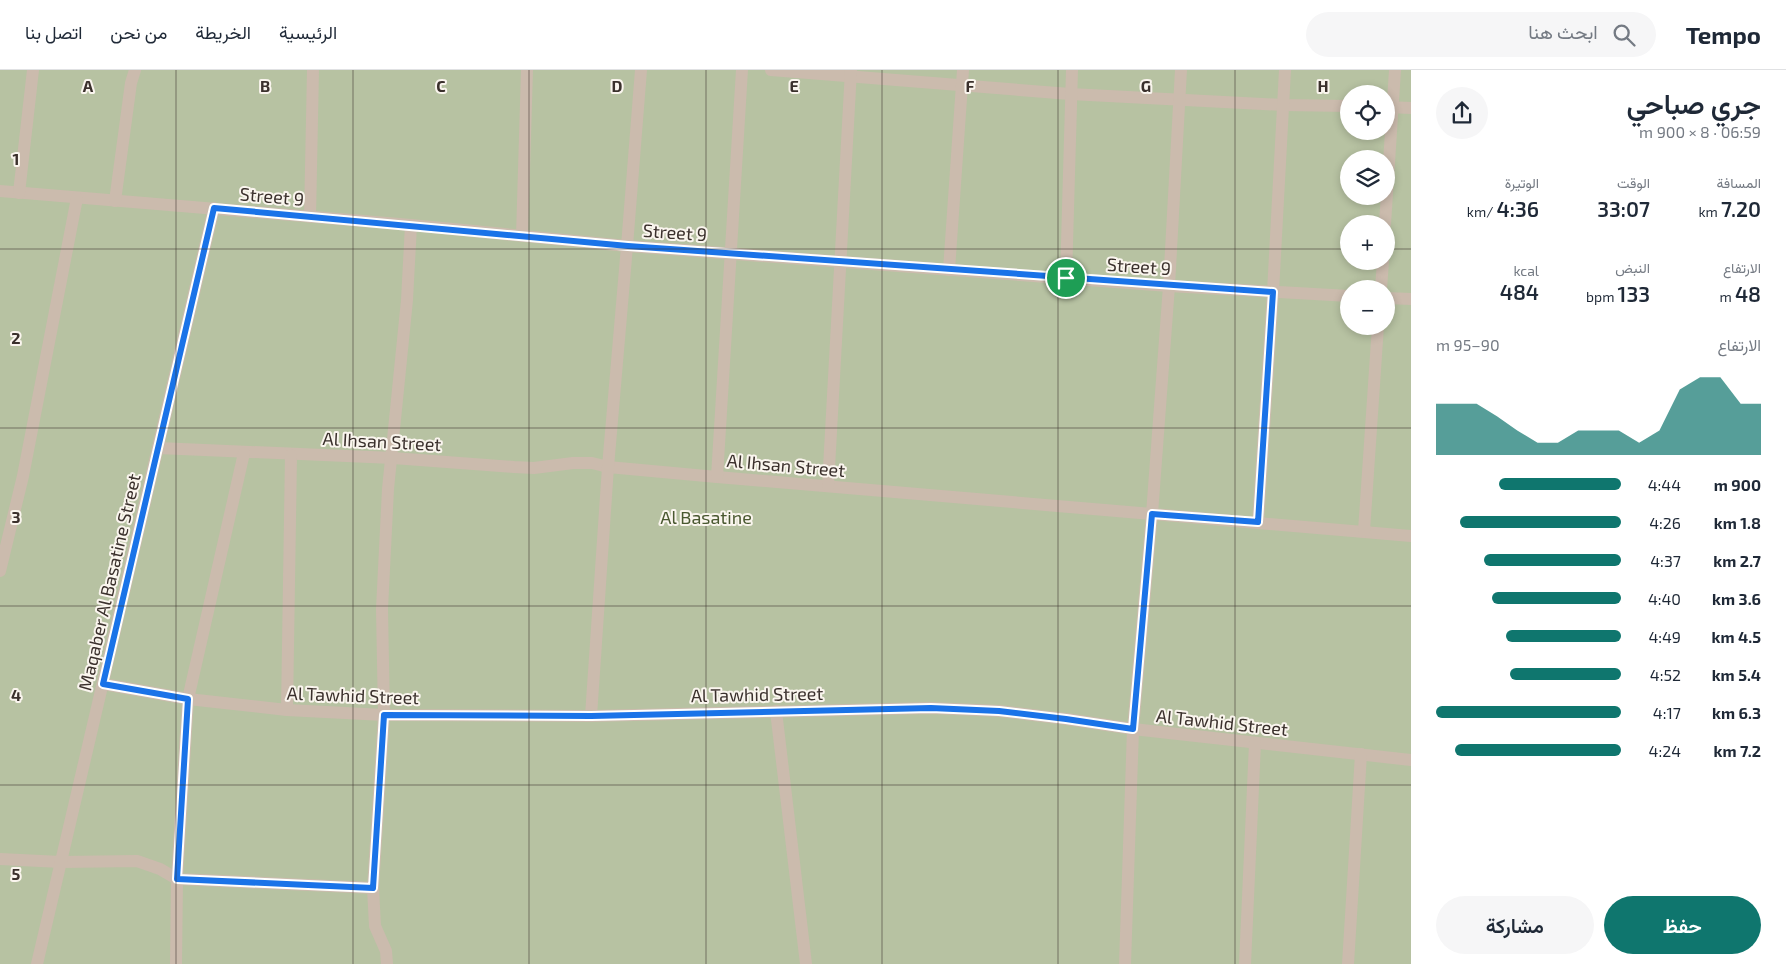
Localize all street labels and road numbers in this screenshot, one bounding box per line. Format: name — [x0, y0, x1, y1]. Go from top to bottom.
street label: Street 9 — [239, 182, 305, 210]
street label: Street 9 — [642, 219, 708, 245]
street label: Street 9 — [1106, 253, 1172, 279]
street label: Al Ihsan Street — [322, 427, 442, 455]
street label: Al Ihsan Street — [726, 449, 846, 481]
street label: Maqaber Al Basatine Street — [73, 471, 145, 693]
street label: Al Tawhid Street — [286, 682, 420, 708]
street label: Al Tawhid Street — [691, 682, 824, 706]
street label: Al Tawhid Street — [1155, 704, 1289, 740]

